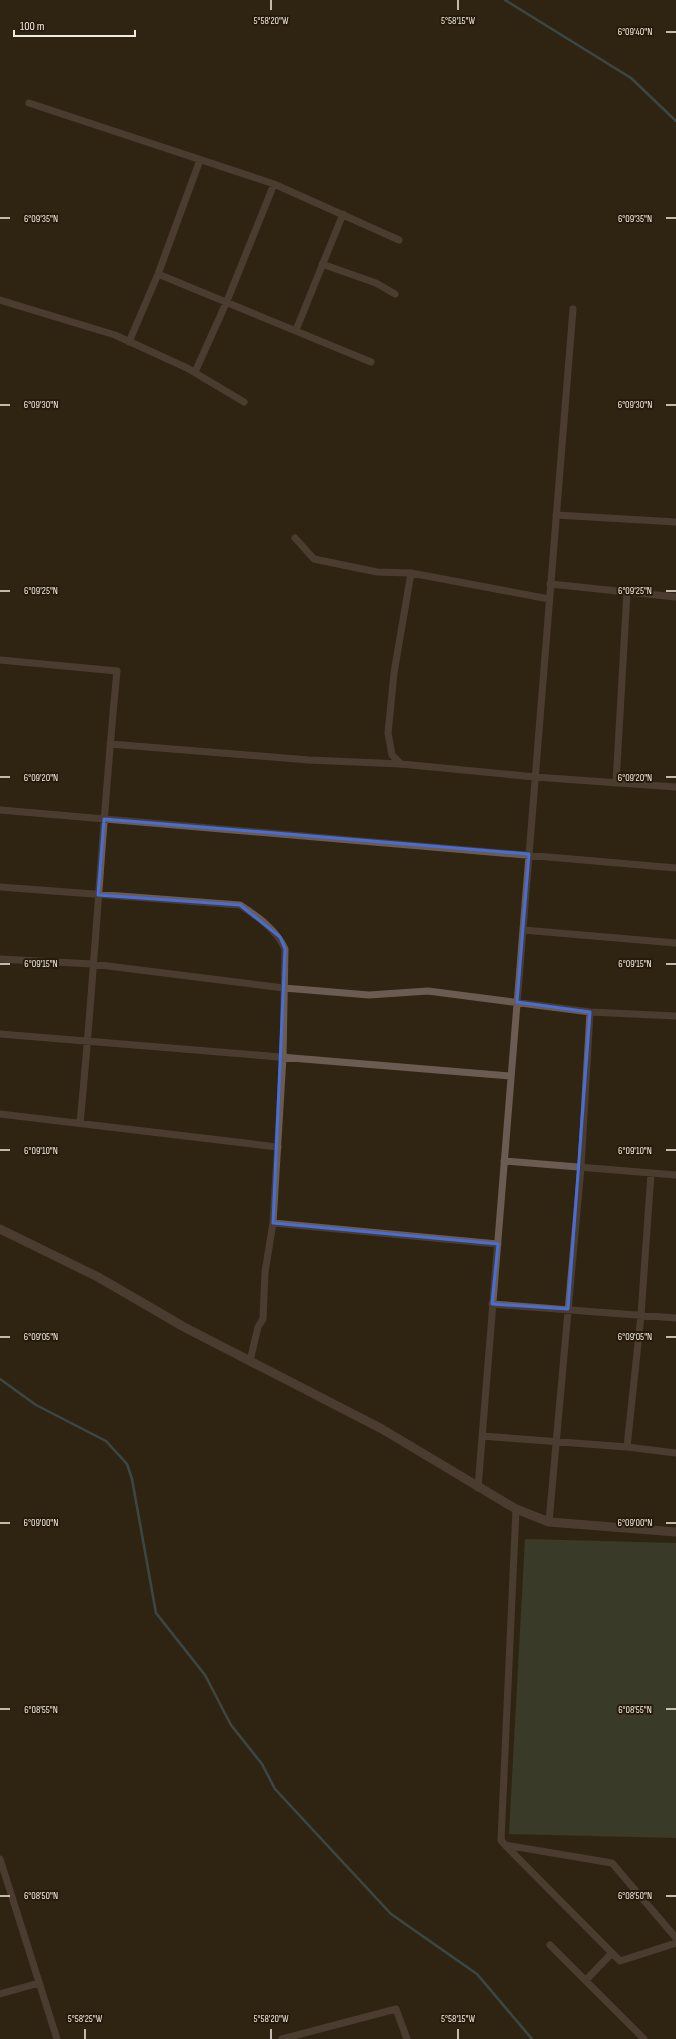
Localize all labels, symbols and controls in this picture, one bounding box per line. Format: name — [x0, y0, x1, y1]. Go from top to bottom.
scale bar — [14, 12, 135, 38]
text: 5°58'20"W — [254, 15, 289, 27]
text: 5°58'15"W — [441, 15, 475, 27]
text: 100 m — [20, 19, 45, 34]
text: 6°09'40"N — [618, 26, 652, 38]
text: 6°09'35"N — [24, 213, 58, 225]
text: 6°09'35"N — [618, 213, 652, 225]
text: 6°09'30"N — [24, 399, 58, 411]
text: 6°09'30"N — [618, 399, 652, 411]
text: 6°09'25"N — [24, 585, 58, 597]
text: 6°09'25"N — [618, 585, 652, 597]
text: 6°09'20"N — [24, 772, 58, 784]
text: 6°09'20"N — [618, 772, 652, 784]
text: 6°09'15"N — [24, 958, 58, 970]
text: 6°09'15"N — [618, 958, 652, 970]
text: 6°09'10"N — [24, 1145, 58, 1157]
text: 6°09'10"N — [618, 1145, 652, 1157]
text: 6°09'05"N — [24, 1331, 58, 1343]
text: 6°09'05"N — [618, 1331, 652, 1343]
text: 6°09'00"N — [24, 1517, 58, 1529]
text: 6°09'00"N — [618, 1517, 652, 1529]
text: 6°08'55"N — [24, 1704, 58, 1716]
text: 6°08'55"N — [618, 1704, 652, 1716]
text: 6°08'50"N — [24, 1890, 58, 1902]
text: 6°08'50"N — [618, 1890, 652, 1902]
text: 5°58'25"W — [68, 2013, 103, 2025]
text: 5°58'20"W — [254, 2013, 289, 2025]
text: 5°58'15"W — [441, 2013, 475, 2025]

